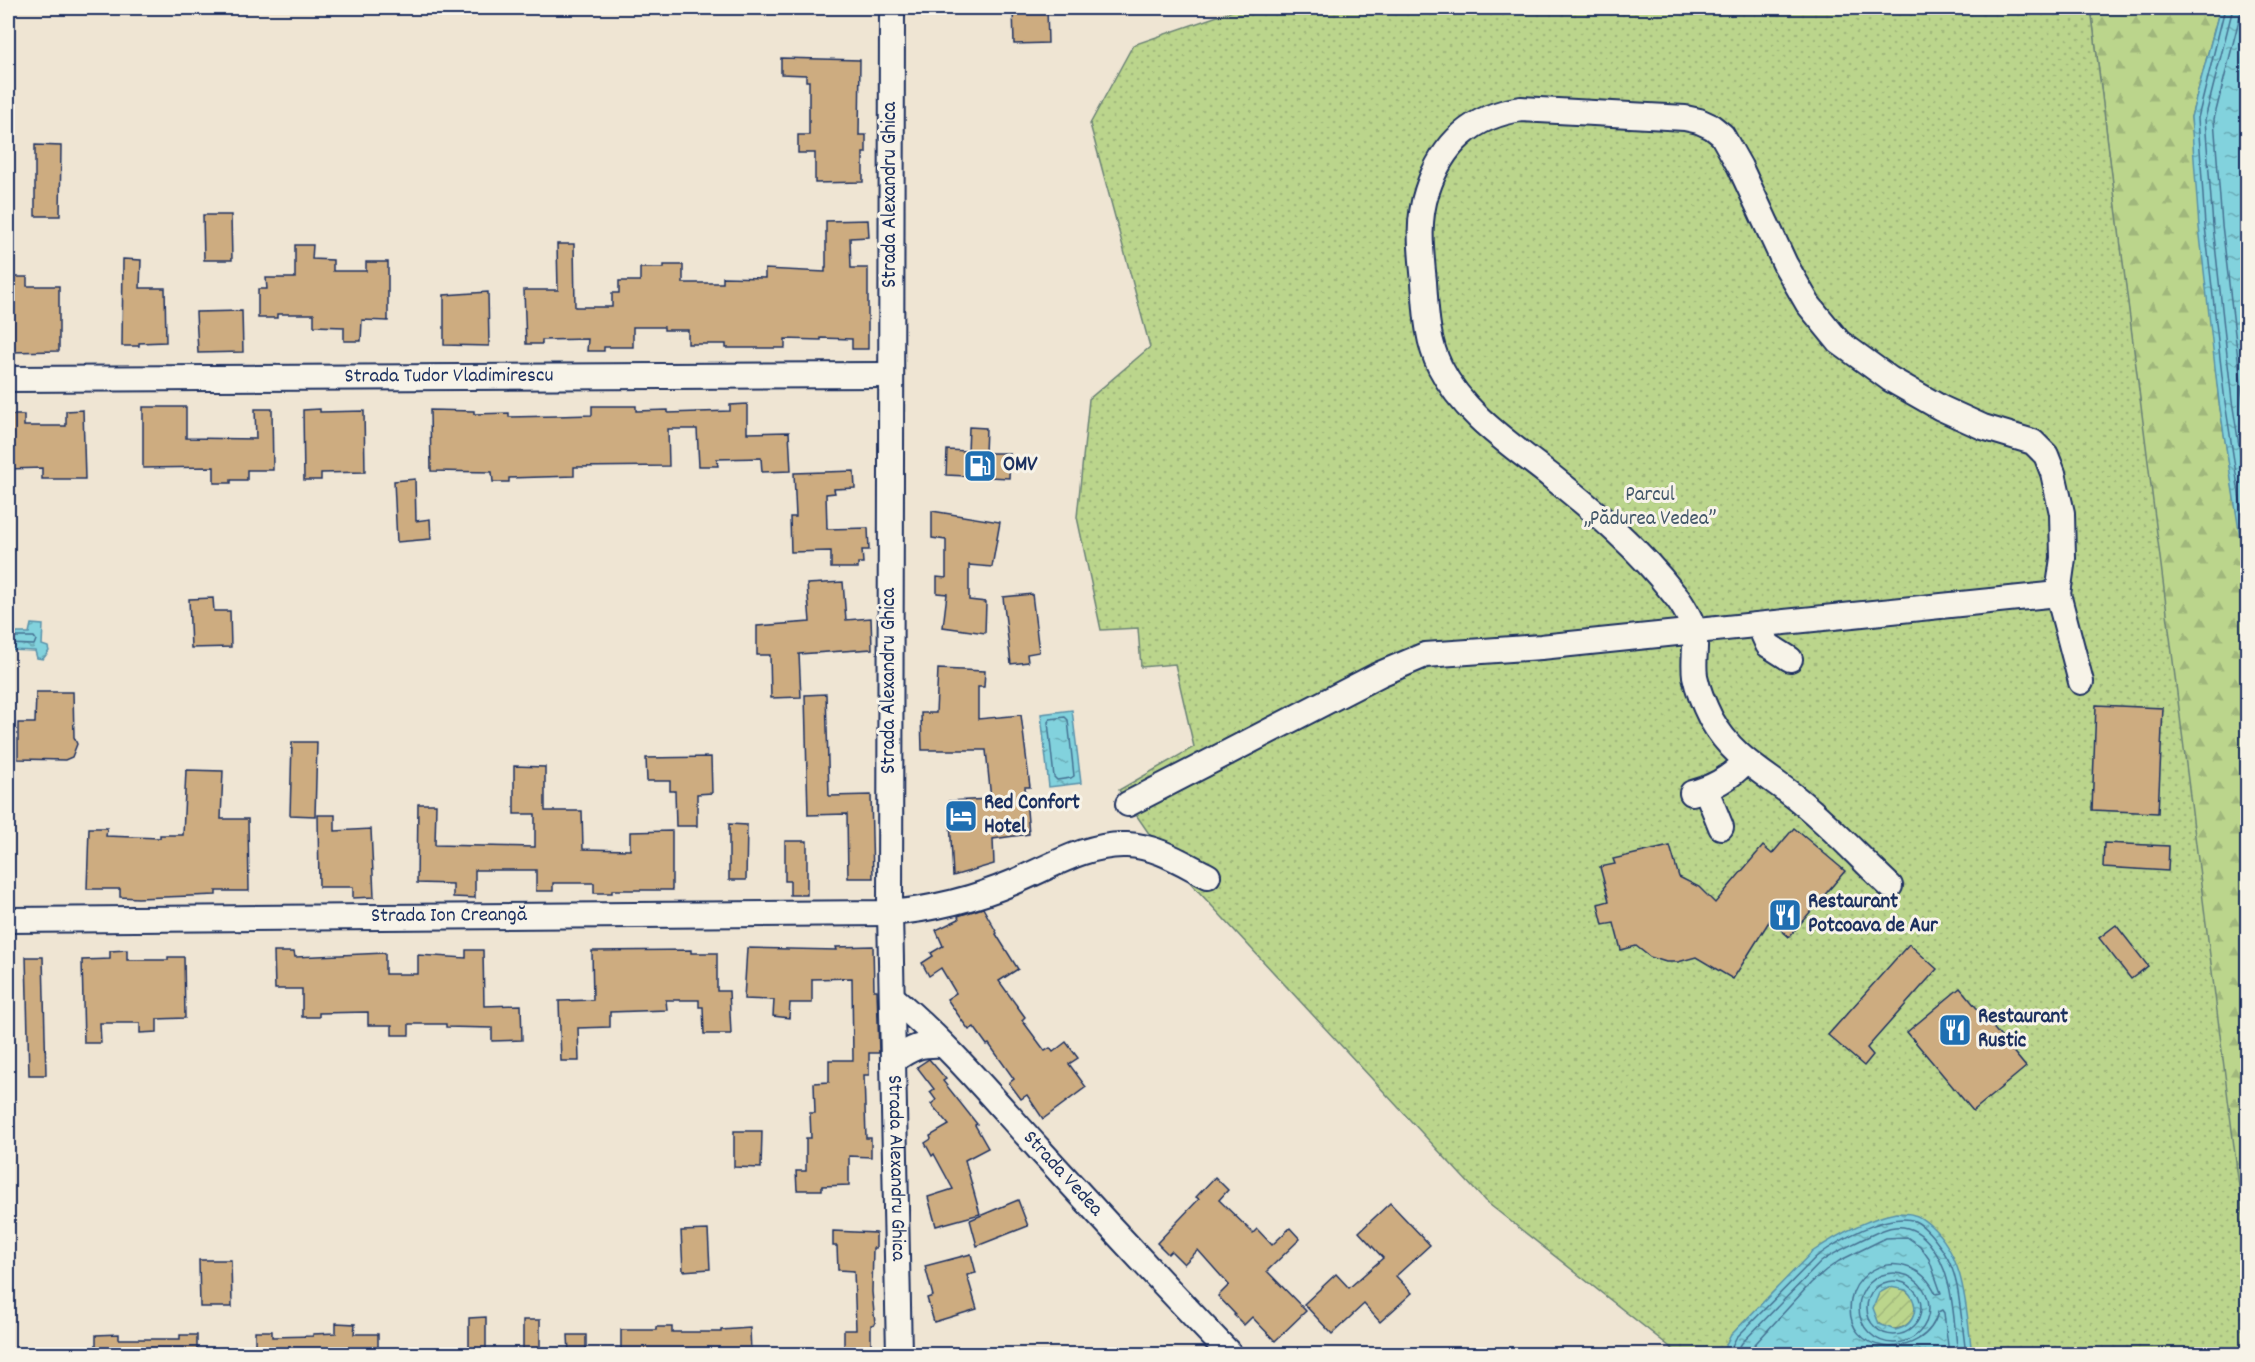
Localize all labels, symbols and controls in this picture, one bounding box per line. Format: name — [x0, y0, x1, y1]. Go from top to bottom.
street label: Strada Alexandru Ghica — [876, 101, 906, 288]
street label: Strada Tudor Vladimirescu — [344, 362, 553, 392]
fuel station icon: OMV — [962, 448, 998, 484]
place label: OMV — [1003, 451, 1038, 481]
park label: Parcul „Pădurea Vedea” — [1583, 481, 1717, 535]
street label: Strada Alexandru Ghica — [875, 587, 905, 774]
place label: Red Confort Hotel — [984, 789, 1080, 843]
hotel icon: Red Confort Hotel — [943, 798, 979, 834]
place label: Restaurant Potcoava de Aur — [1808, 888, 1939, 942]
restaurant icon: Restaurant Potcoava de Aur — [1767, 897, 1803, 933]
street label: Strada Ion Creangă — [371, 901, 528, 932]
place label: Restaurant Rustic — [1978, 1003, 2068, 1057]
restaurant icon: Restaurant Rustic — [1937, 1012, 1973, 1048]
street label: Strada Alexandru Ghica — [878, 1075, 912, 1262]
street label: Strada Vedea — [1015, 1125, 1110, 1225]

